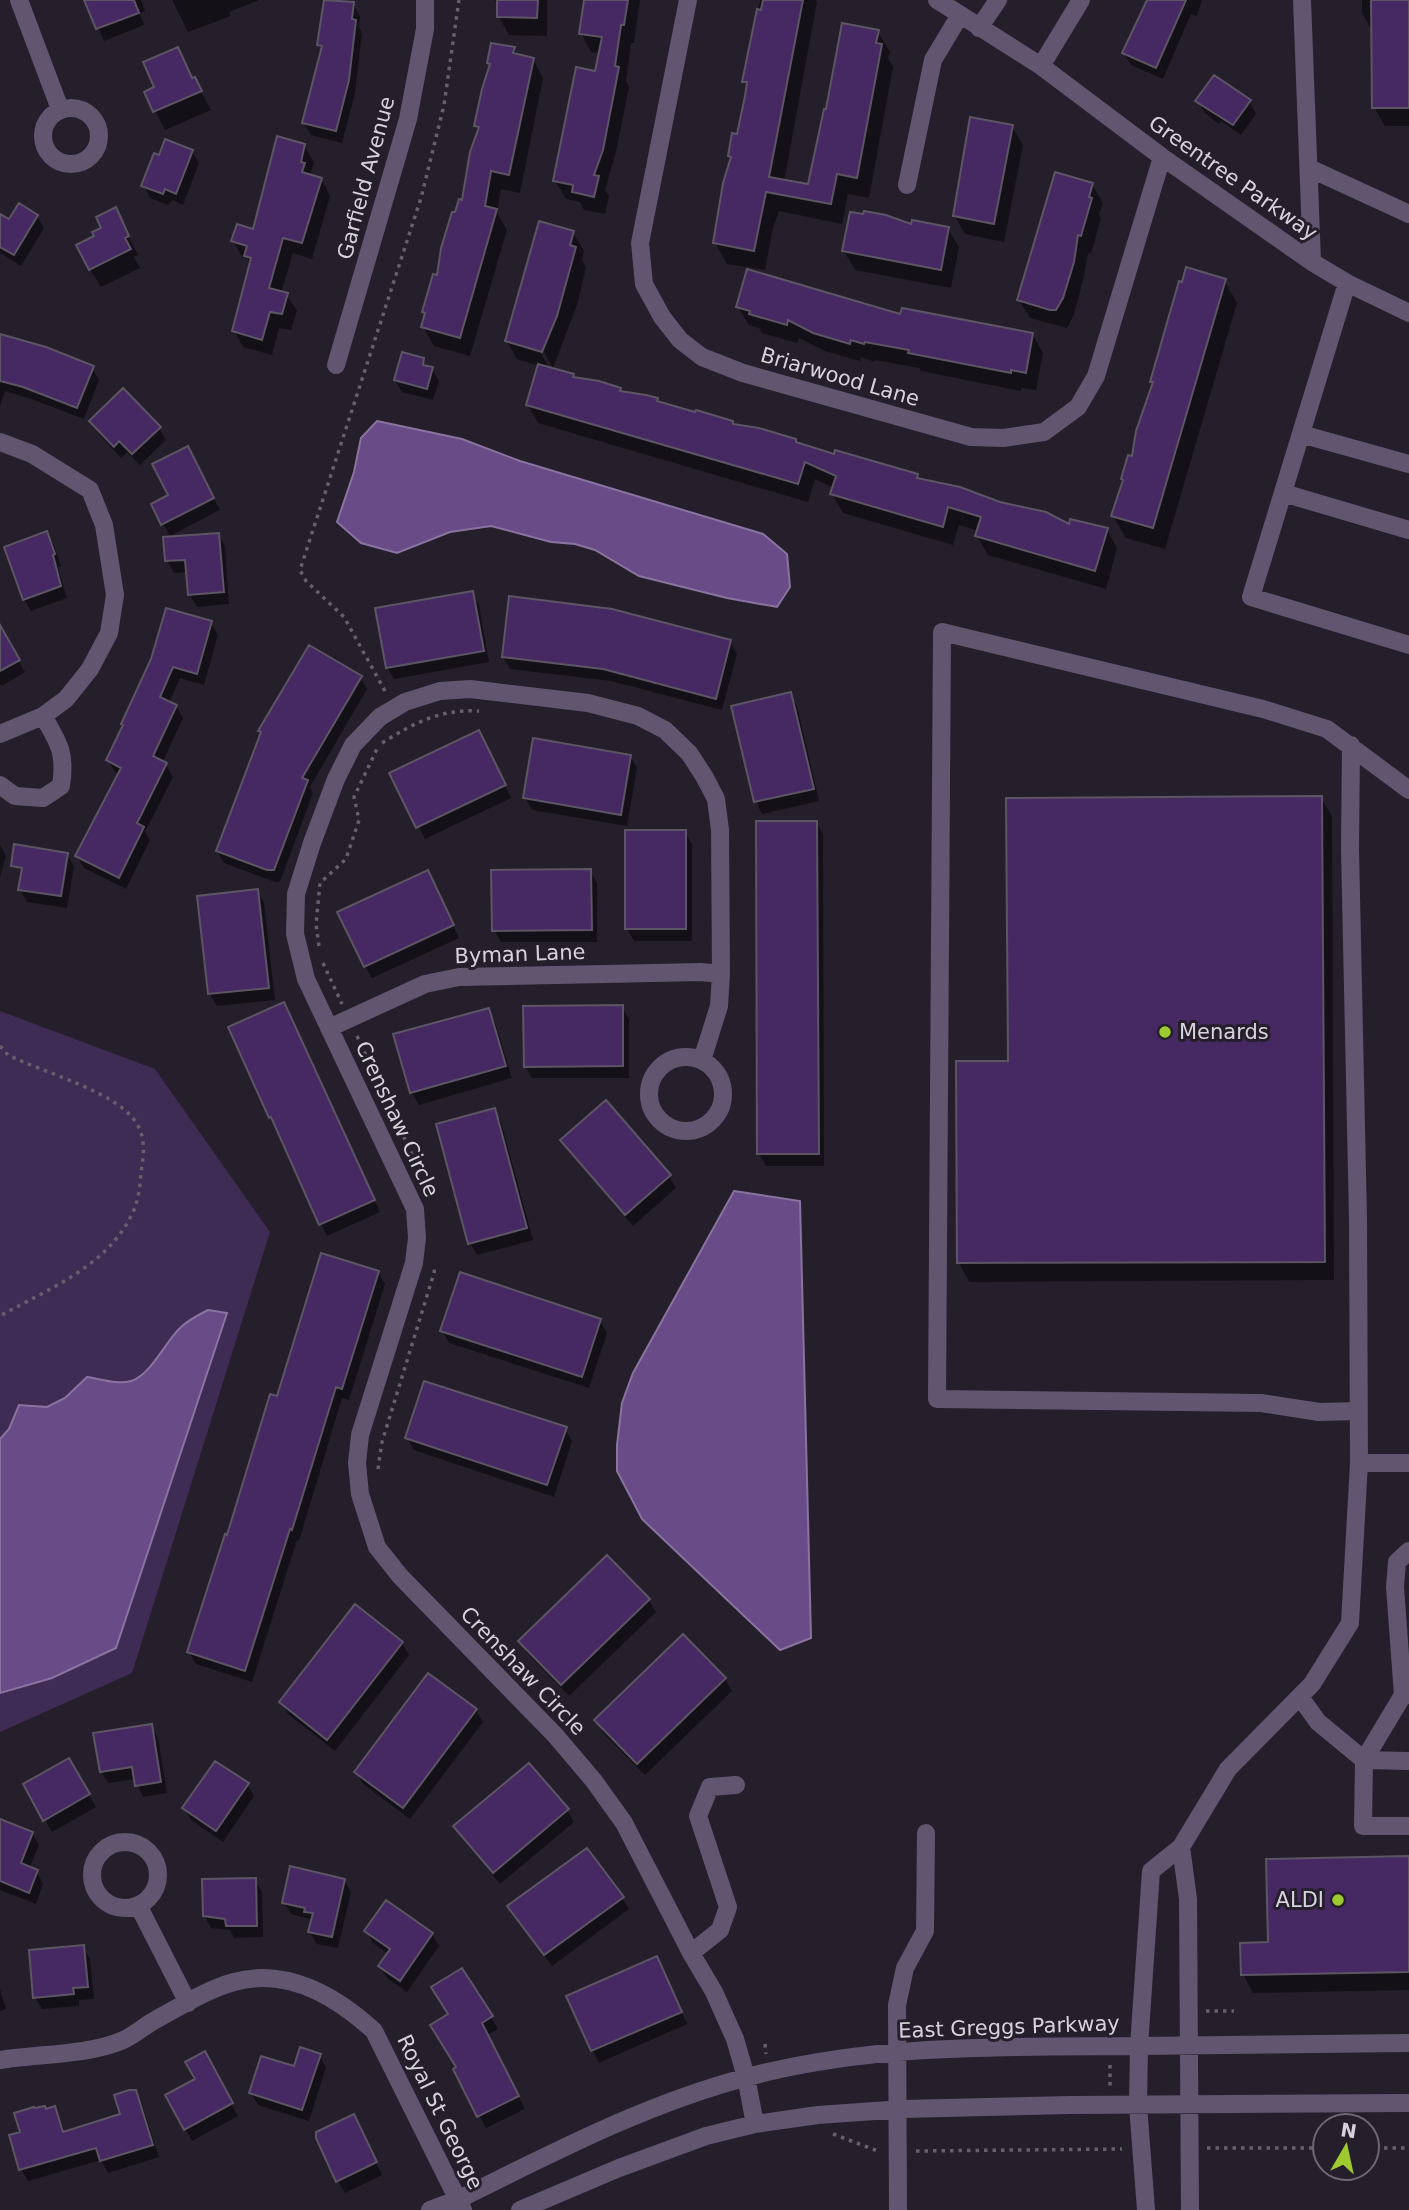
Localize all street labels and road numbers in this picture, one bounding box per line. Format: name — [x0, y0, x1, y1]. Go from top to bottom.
street label: Garfield Avenue — [333, 94, 399, 262]
street label: Greentree Parkway — [1144, 111, 1322, 245]
street label: Briarwood Lane — [758, 343, 922, 411]
street label: Byman Lane — [454, 940, 586, 968]
street label: Crenshaw Circle — [350, 1037, 444, 1201]
street label: Crenshaw Circle — [456, 1602, 590, 1740]
street label: East Greggs Parkway — [898, 2011, 1120, 2043]
street label: Royal St George — [392, 2031, 488, 2193]

